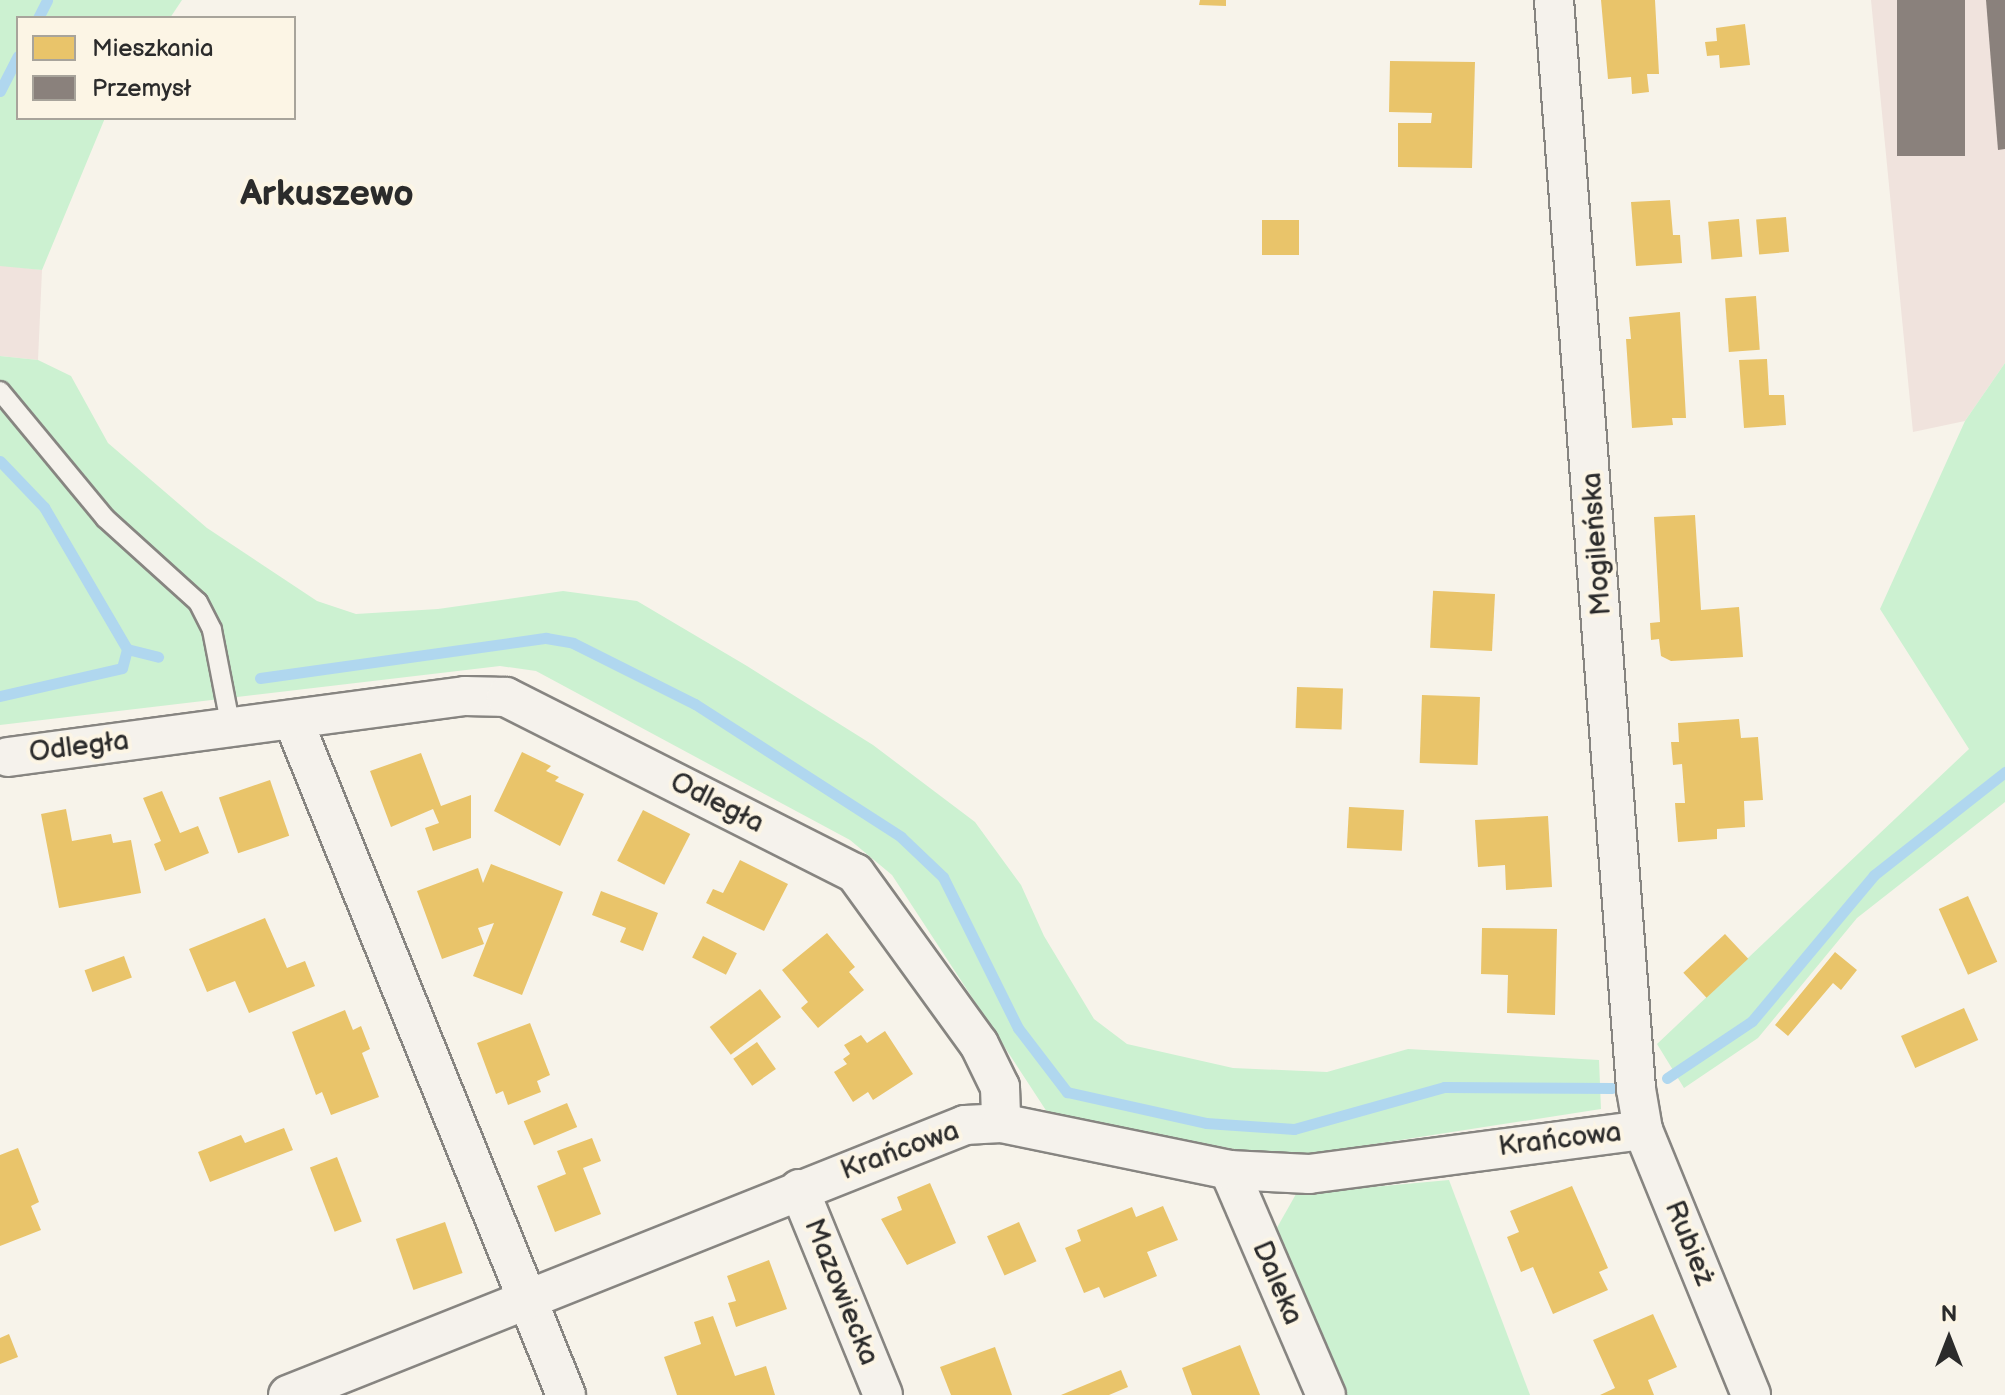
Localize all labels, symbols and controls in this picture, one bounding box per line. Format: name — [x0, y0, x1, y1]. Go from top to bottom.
legend — [16, 16, 296, 120]
text: Mieszkania — [92, 34, 214, 63]
text: Przemysł — [92, 74, 191, 103]
district label: Arkuszewo — [240, 173, 414, 217]
street label: Mogileńska — [1575, 471, 1619, 617]
street label: Odległa — [27, 724, 131, 770]
street label: Odległa — [665, 765, 769, 841]
street label: Krańcowa — [836, 1114, 964, 1188]
street label: Krańcowa — [1497, 1116, 1623, 1164]
street label: Rubież — [1657, 1196, 1721, 1290]
street label: Mazowiecka — [796, 1214, 886, 1370]
street label: Daleka — [1244, 1236, 1310, 1330]
north arrow — [1909, 1299, 1989, 1379]
text: N — [1941, 1301, 1957, 1328]

